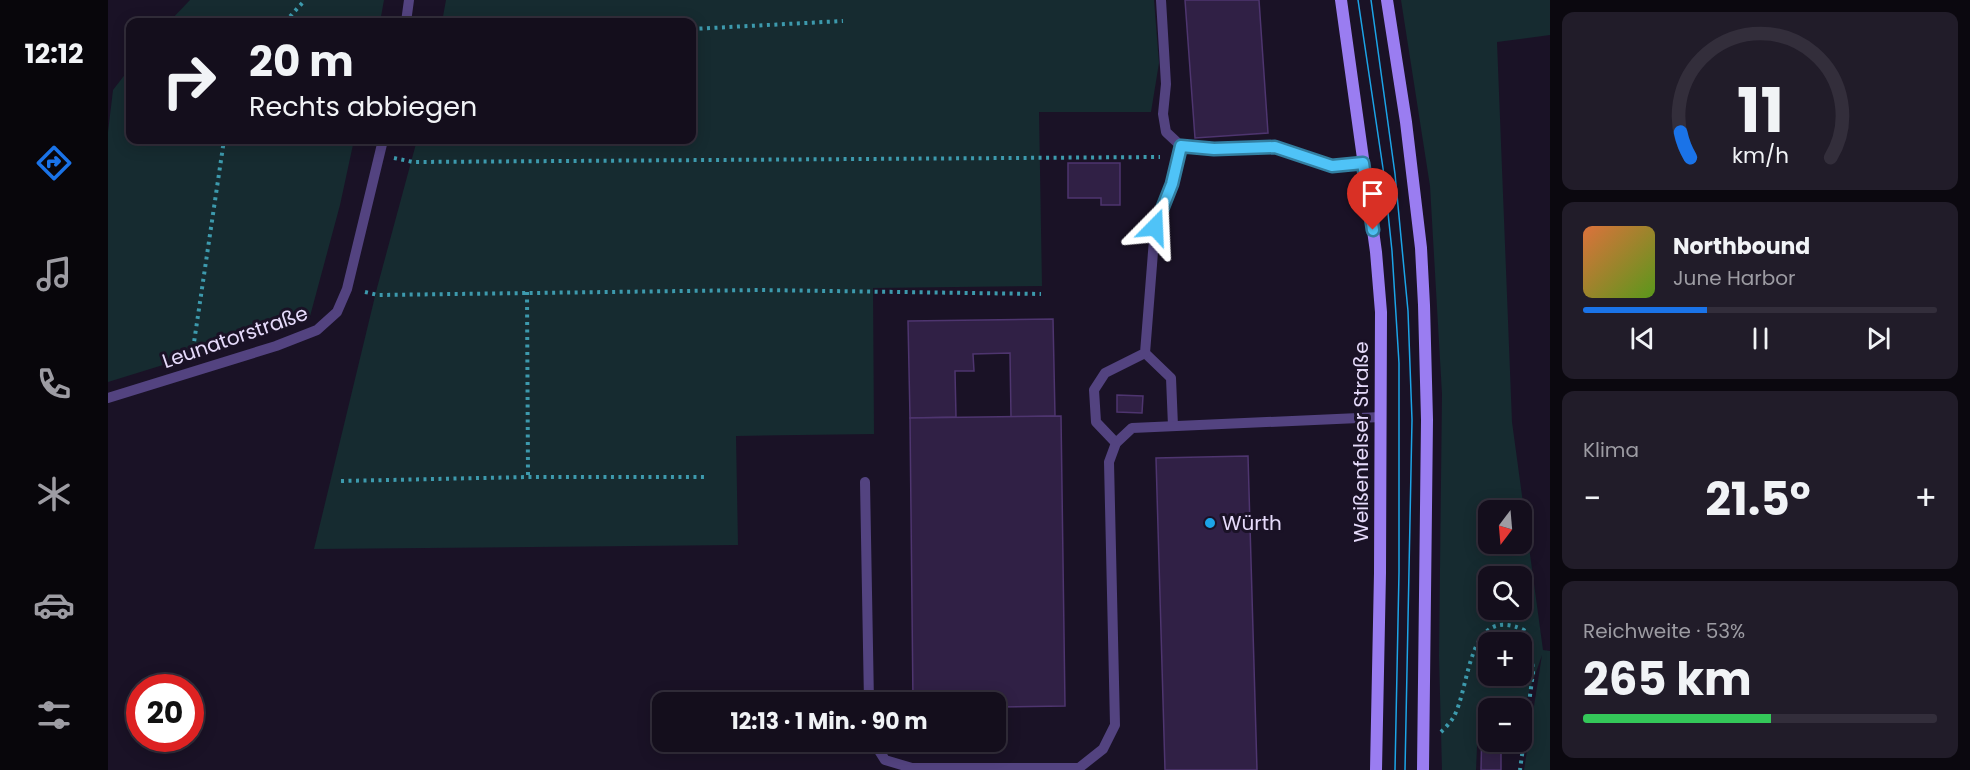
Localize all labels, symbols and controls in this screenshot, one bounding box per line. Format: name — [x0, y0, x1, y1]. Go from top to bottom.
text: 20 m — [249, 32, 354, 91]
text: 12:12 — [25, 35, 83, 72]
icon: right — [150, 42, 228, 120]
text: 11 — [1737, 66, 1783, 154]
text: Rechts abbiegen — [249, 88, 477, 125]
text: km/h — [1731, 140, 1789, 171]
icon: directions — [33, 142, 75, 184]
pin — [1347, 168, 1398, 230]
icon: arrive — [1356, 177, 1389, 210]
position arrow — [1123, 195, 1187, 259]
text: Northbound — [1673, 231, 1810, 262]
icon: music — [33, 253, 75, 295]
text: June Harbor — [1673, 264, 1796, 292]
street label: Leunatorstraße — [158, 299, 312, 375]
icon: previous — [1626, 322, 1659, 355]
icon: pause — [1744, 322, 1777, 355]
icon: next — [1862, 322, 1895, 355]
street label: Weißenfelser Straße — [1347, 341, 1375, 543]
icon: phone — [33, 363, 75, 405]
text: Klima — [1583, 436, 1639, 464]
text: 21.5° — [1705, 468, 1811, 531]
icon: climate — [33, 473, 75, 515]
text: − — [1583, 475, 1601, 522]
text: + — [1914, 475, 1937, 522]
north arrow — [1478, 500, 1532, 554]
map controls — [1478, 500, 1532, 752]
place label: Würth — [1222, 509, 1282, 537]
marker: Würth — [1203, 516, 1217, 530]
button: search — [1478, 566, 1532, 620]
icon: car — [33, 584, 75, 626]
text: Reichweite · 53% — [1583, 617, 1745, 645]
button: + — [1478, 632, 1532, 686]
text: 265 km — [1583, 648, 1752, 711]
speed limit sign: 20 — [126, 674, 204, 752]
icon: filters — [33, 694, 75, 736]
button: − — [1478, 698, 1532, 752]
text: 12:13 · 1 Min. · 90 m — [731, 706, 927, 737]

